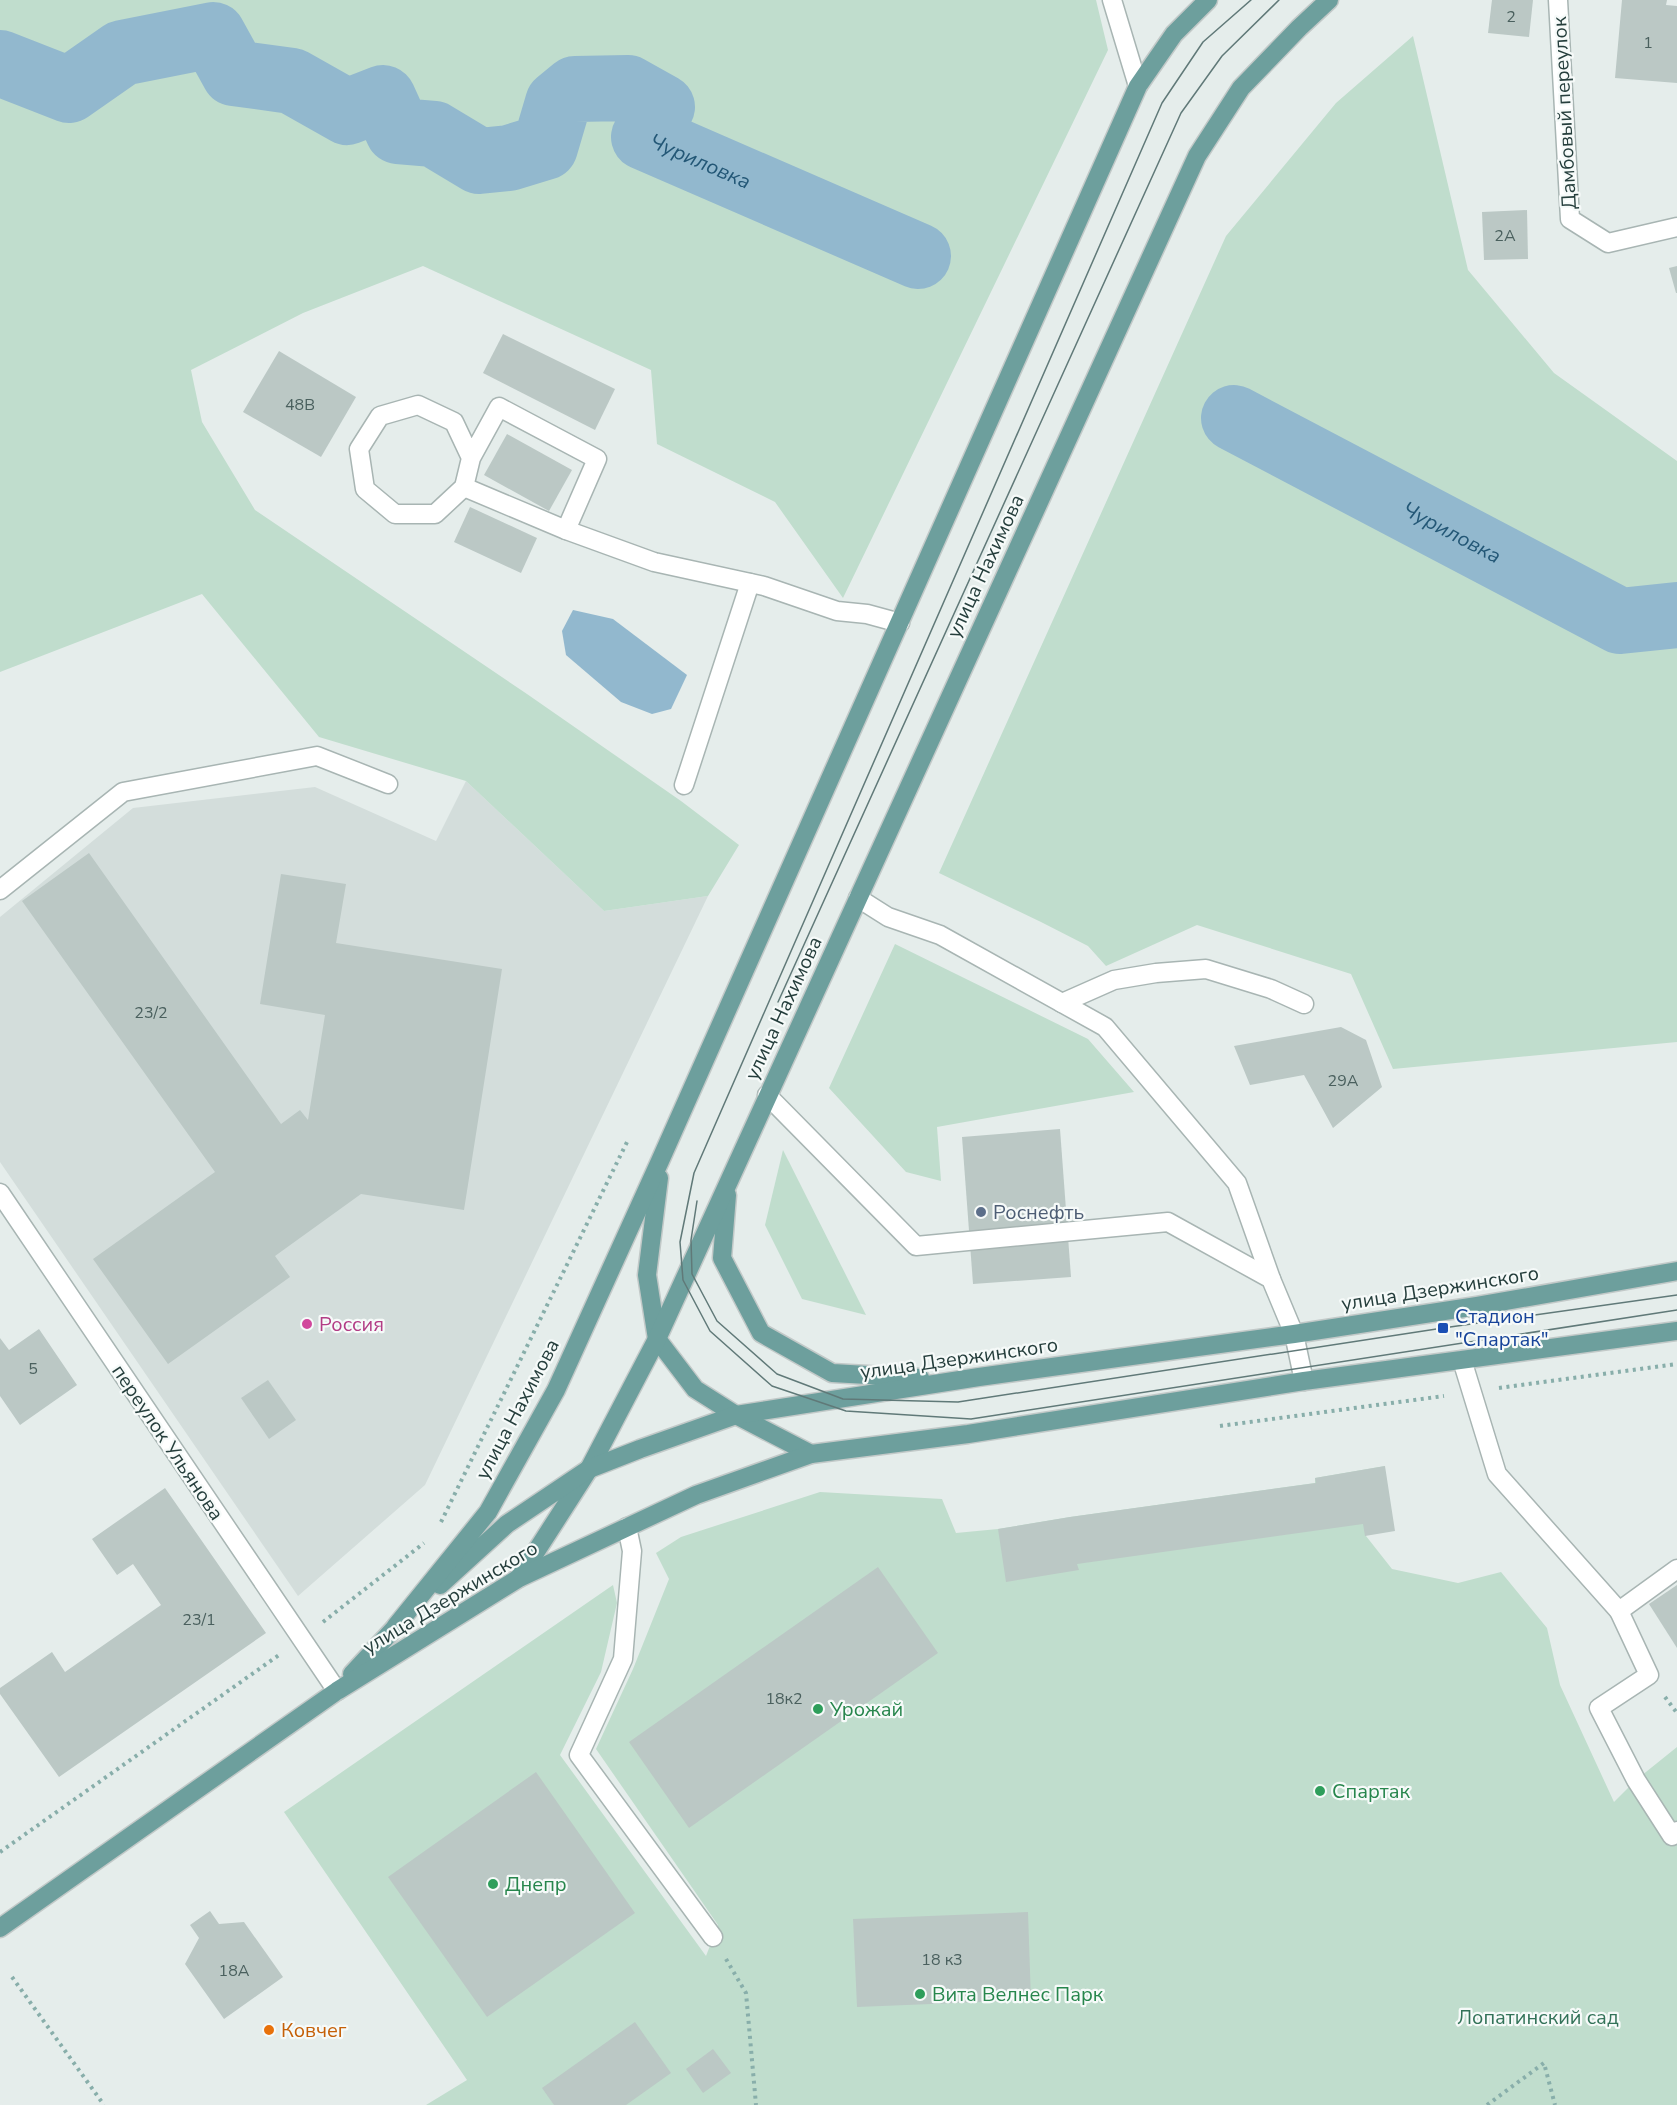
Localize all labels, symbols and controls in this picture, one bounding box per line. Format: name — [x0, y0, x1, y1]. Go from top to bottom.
house number: 2 — [1506, 6, 1516, 28]
street label: Дамбовый переулок — [1546, 16, 1583, 210]
house number: 1 — [1643, 32, 1653, 54]
water label: Чуриловка — [645, 127, 755, 196]
house number: 2А — [1494, 225, 1516, 247]
house number: 48В — [285, 394, 315, 416]
street label: улица Нахимова — [940, 490, 1031, 642]
water label: Чуриловка — [1398, 495, 1506, 570]
street label: улица Нахимова — [738, 932, 829, 1084]
house number: 23/2 — [134, 1002, 168, 1024]
house number: 29А — [1328, 1070, 1359, 1092]
place label: Роснефть — [993, 1199, 1084, 1226]
marker: Роснефть — [974, 1205, 988, 1219]
street label: улица Дзержинского — [1339, 1260, 1541, 1317]
place label: Стадион "Спартак" — [1455, 1303, 1549, 1353]
place label: Россия — [319, 1311, 384, 1338]
marker: Россия — [300, 1317, 314, 1331]
marker: Стадион "Спартак" — [1436, 1321, 1450, 1335]
street label: улица Дзержинского — [858, 1331, 1060, 1386]
street label: улица Нахимова — [469, 1334, 566, 1484]
house number: 5 — [28, 1358, 38, 1380]
street label: переулок Ульянова — [105, 1359, 230, 1526]
street label: улица Дзержинского — [358, 1534, 543, 1660]
house number: 23/1 — [182, 1609, 216, 1631]
house number: 18к2 — [765, 1688, 803, 1710]
place label: Урожай — [829, 1696, 903, 1723]
marker: Урожай — [811, 1702, 825, 1716]
place label: Спартак — [1332, 1778, 1410, 1805]
marker: Спартак — [1313, 1784, 1327, 1798]
place label: Днепр — [505, 1871, 567, 1898]
marker: Днепр — [486, 1877, 500, 1891]
house number: 18 к3 — [921, 1949, 963, 1971]
house number: 18А — [219, 1960, 250, 1982]
place label: Вита Велнес Парк — [932, 1981, 1104, 2008]
marker: Вита Велнес Парк — [913, 1987, 927, 2001]
park label: Лопатинский сад — [1457, 2004, 1619, 2031]
place label: Ковчег — [281, 2017, 347, 2044]
marker: Ковчег — [262, 2023, 276, 2037]

